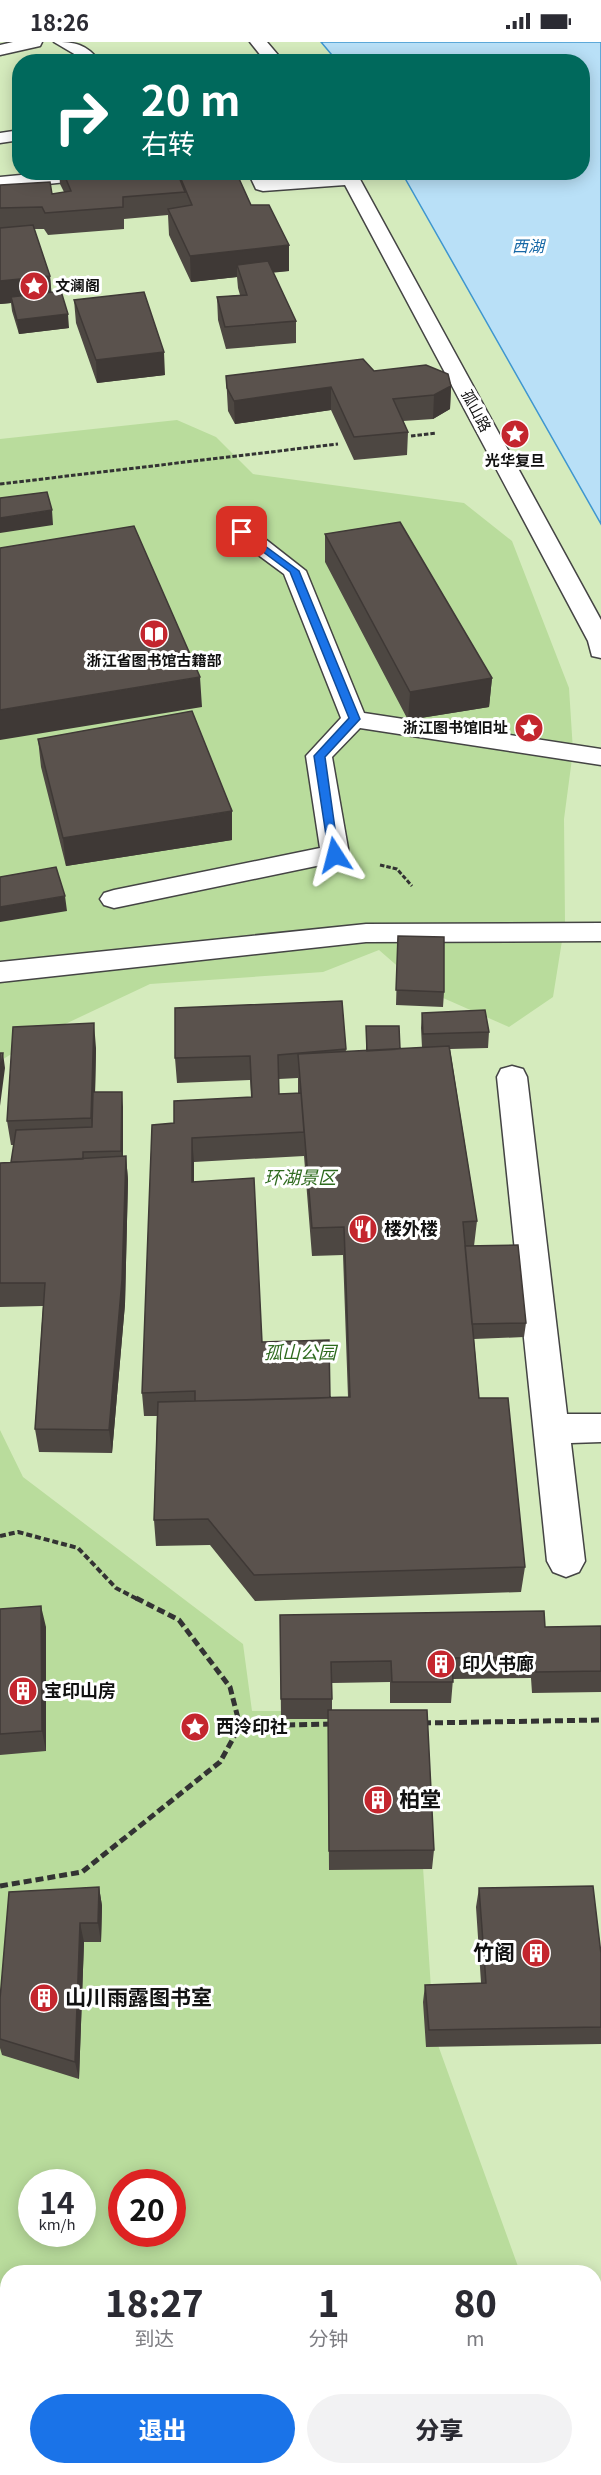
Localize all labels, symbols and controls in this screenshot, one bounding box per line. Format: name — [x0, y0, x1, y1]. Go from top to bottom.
text: 18:26 — [30, 5, 89, 37]
text: 20 m — [141, 67, 241, 128]
icon: right — [42, 78, 120, 156]
text: 右转 — [141, 123, 195, 162]
water label: 西湖 — [512, 233, 547, 257]
place icon: 文澜阁 — [18, 270, 50, 302]
place label: 文澜阁 — [55, 274, 100, 295]
street label: 孤山路 — [457, 385, 497, 435]
place icon: 光华复旦 — [499, 418, 531, 450]
place label: 光华复旦 — [485, 449, 545, 470]
pin — [216, 506, 267, 557]
icon: arrive — [225, 515, 258, 548]
library icon: 浙江省图书馆古籍部 — [138, 618, 170, 650]
place label: 浙江省图书馆古籍部 — [86, 649, 222, 670]
place icon: 浙江图书馆旧址 — [513, 712, 545, 744]
place label: 浙江图书馆旧址 — [403, 716, 508, 737]
position arrow — [303, 823, 367, 887]
park label: 环湖景区 — [264, 1163, 339, 1189]
restaurant icon: 楼外楼 — [347, 1213, 379, 1245]
place label: 楼外楼 — [384, 1214, 438, 1240]
park label: 孤山公园 — [264, 1338, 339, 1364]
building icon: 印人书廊 — [425, 1648, 457, 1680]
place label: 印人书廊 — [462, 1649, 534, 1675]
building icon: 宝印山房 — [7, 1675, 39, 1707]
place label: 宝印山房 — [44, 1676, 116, 1702]
place icon: 西泠印社 — [179, 1711, 211, 1743]
place label: 西泠印社 — [216, 1712, 288, 1738]
place label: 柏堂 — [399, 1783, 441, 1813]
building icon: 柏堂 — [362, 1784, 394, 1816]
place label: 竹阁 — [473, 1936, 515, 1966]
building icon: 竹阁 — [520, 1937, 552, 1969]
place label: 山川雨露图书室 — [65, 1981, 212, 2011]
building icon: 山川雨露图书室 — [28, 1982, 60, 2014]
speed limit sign: 20 — [108, 2169, 186, 2247]
text: 14 — [39, 2179, 75, 2223]
text: km/h — [38, 2213, 76, 2234]
text: 18:27 — [105, 2275, 204, 2327]
text: 1 — [318, 2275, 339, 2327]
text: 80 — [454, 2275, 497, 2327]
text: 到达 — [134, 2323, 174, 2352]
text: 分钟 — [309, 2323, 349, 2352]
text: m — [466, 2323, 485, 2352]
button: 退出 — [30, 2394, 295, 2463]
button: 分享 — [307, 2394, 572, 2463]

